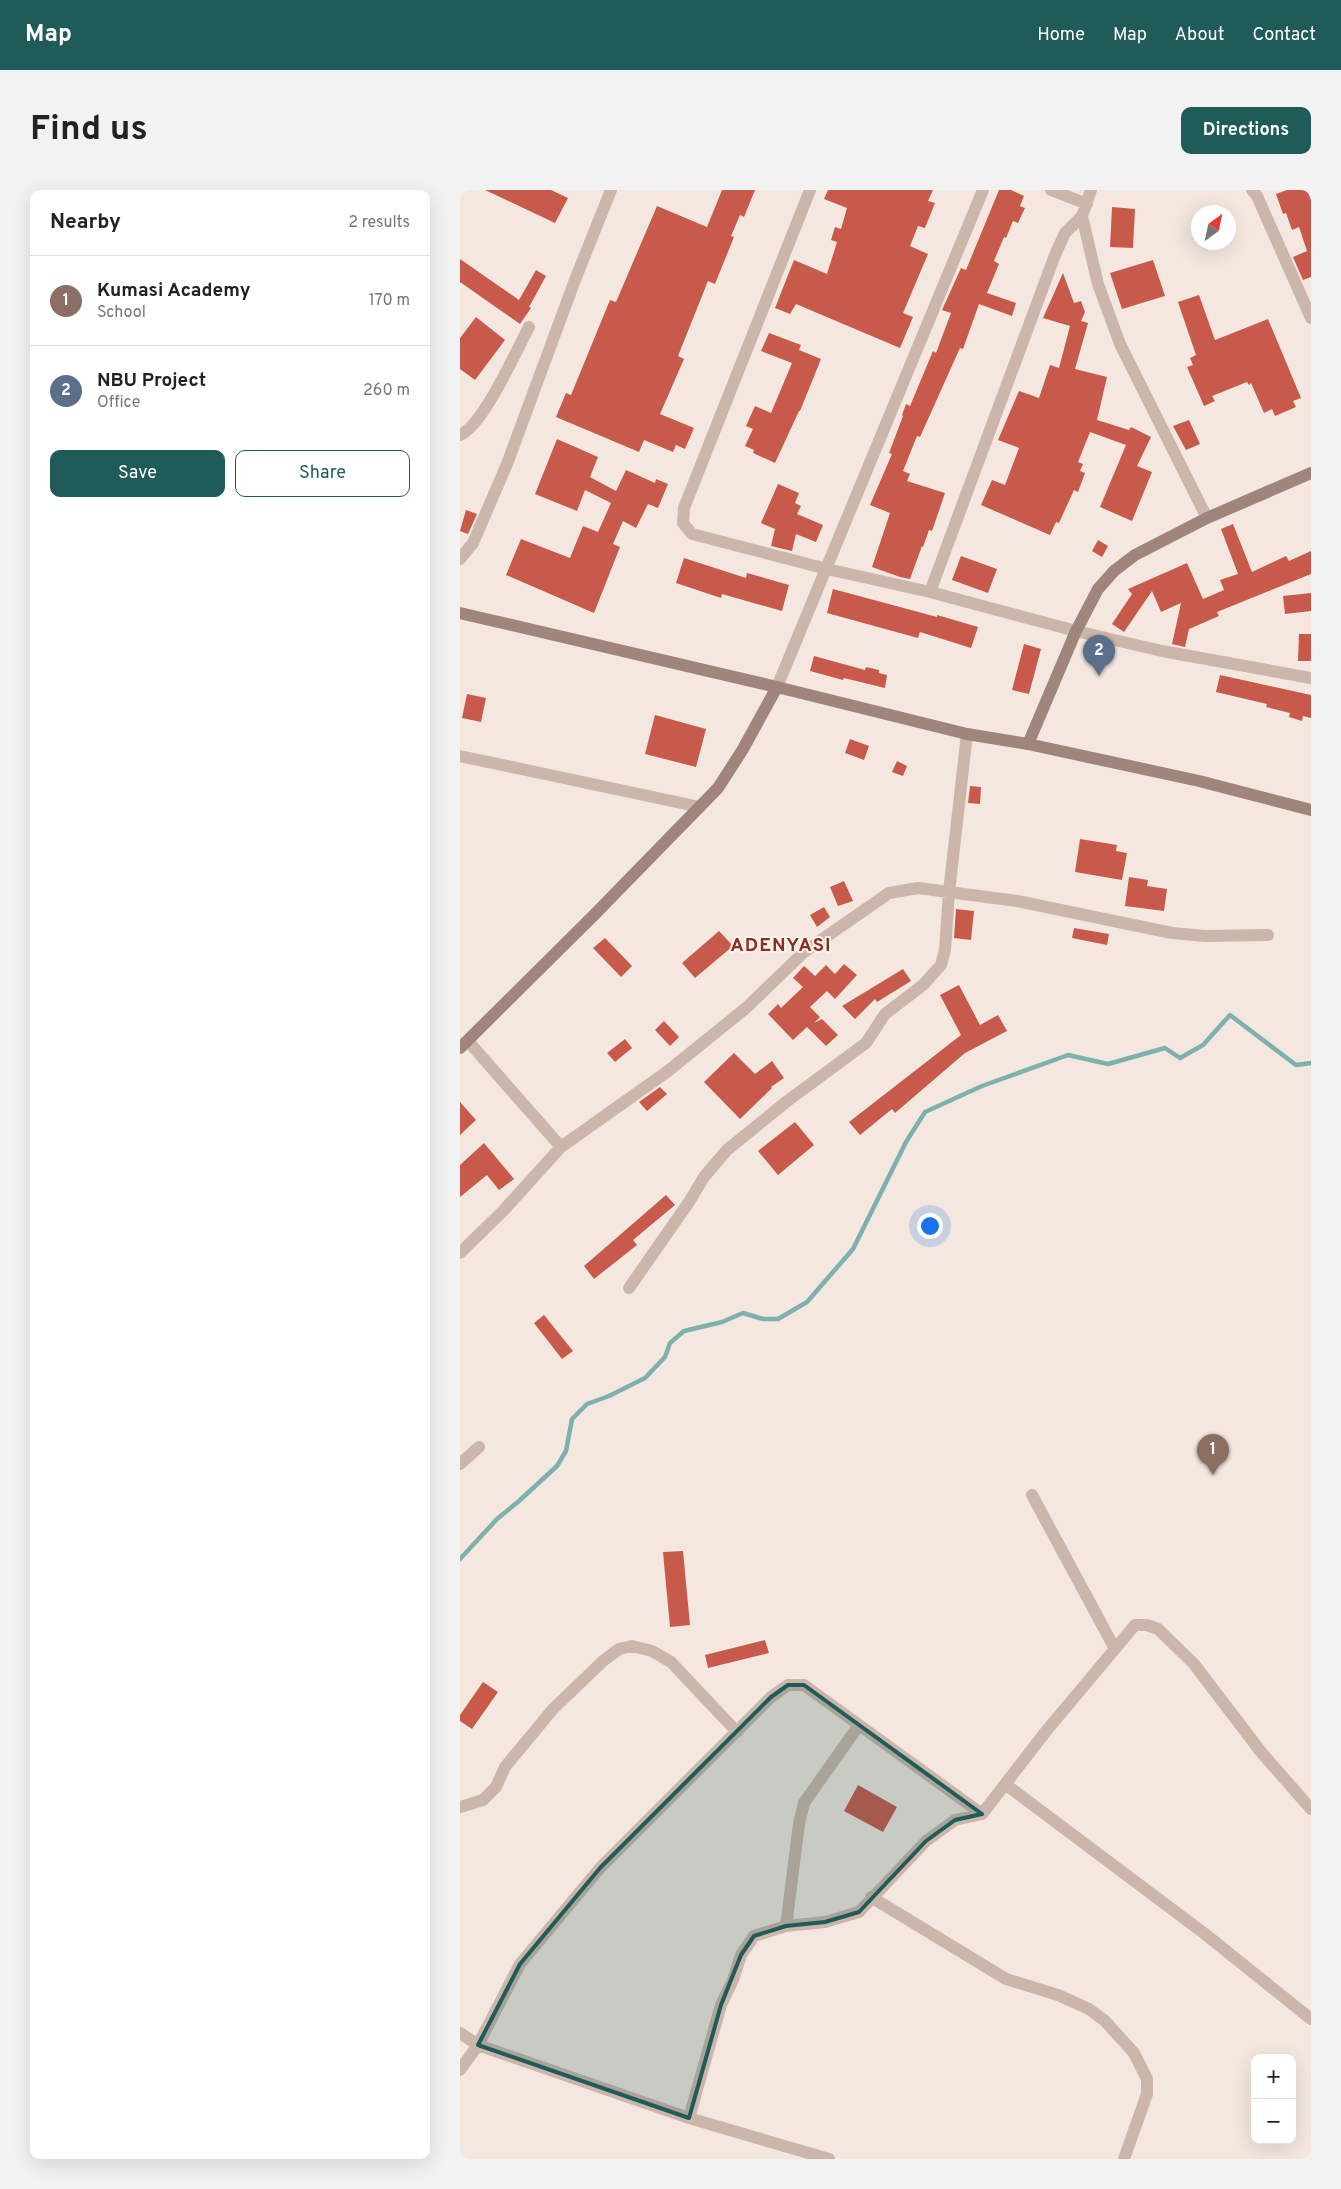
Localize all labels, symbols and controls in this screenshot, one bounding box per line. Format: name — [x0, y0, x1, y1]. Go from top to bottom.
text: Map — [25, 20, 72, 50]
text: Home — [1037, 24, 1085, 47]
text: Map — [1113, 24, 1147, 47]
text: About — [1175, 24, 1224, 47]
text: Contact — [1252, 24, 1316, 47]
button: Directions — [1181, 107, 1311, 154]
text: Find us — [30, 108, 148, 152]
north arrow — [1191, 205, 1236, 250]
text: Nearby — [50, 209, 121, 236]
text: 2 results — [348, 213, 410, 233]
text: Kumasi Academy — [97, 279, 250, 303]
text: 1 — [63, 291, 69, 311]
text: 170 m — [369, 291, 410, 311]
text: School — [97, 303, 146, 323]
text: NBU Project — [97, 369, 206, 393]
text: 2 — [61, 381, 71, 401]
text: 260 m — [363, 381, 410, 401]
text: Office — [97, 393, 140, 413]
button: Save — [50, 450, 225, 497]
button: Share — [235, 450, 410, 497]
pin: 2 — [1083, 635, 1115, 676]
district label: ADENYASI — [730, 934, 832, 958]
your location — [917, 1213, 943, 1239]
pin: 1 — [1197, 1434, 1229, 1475]
map controls — [1251, 2054, 1296, 2144]
button: + — [1251, 2054, 1296, 2099]
button: − — [1251, 2099, 1296, 2144]

